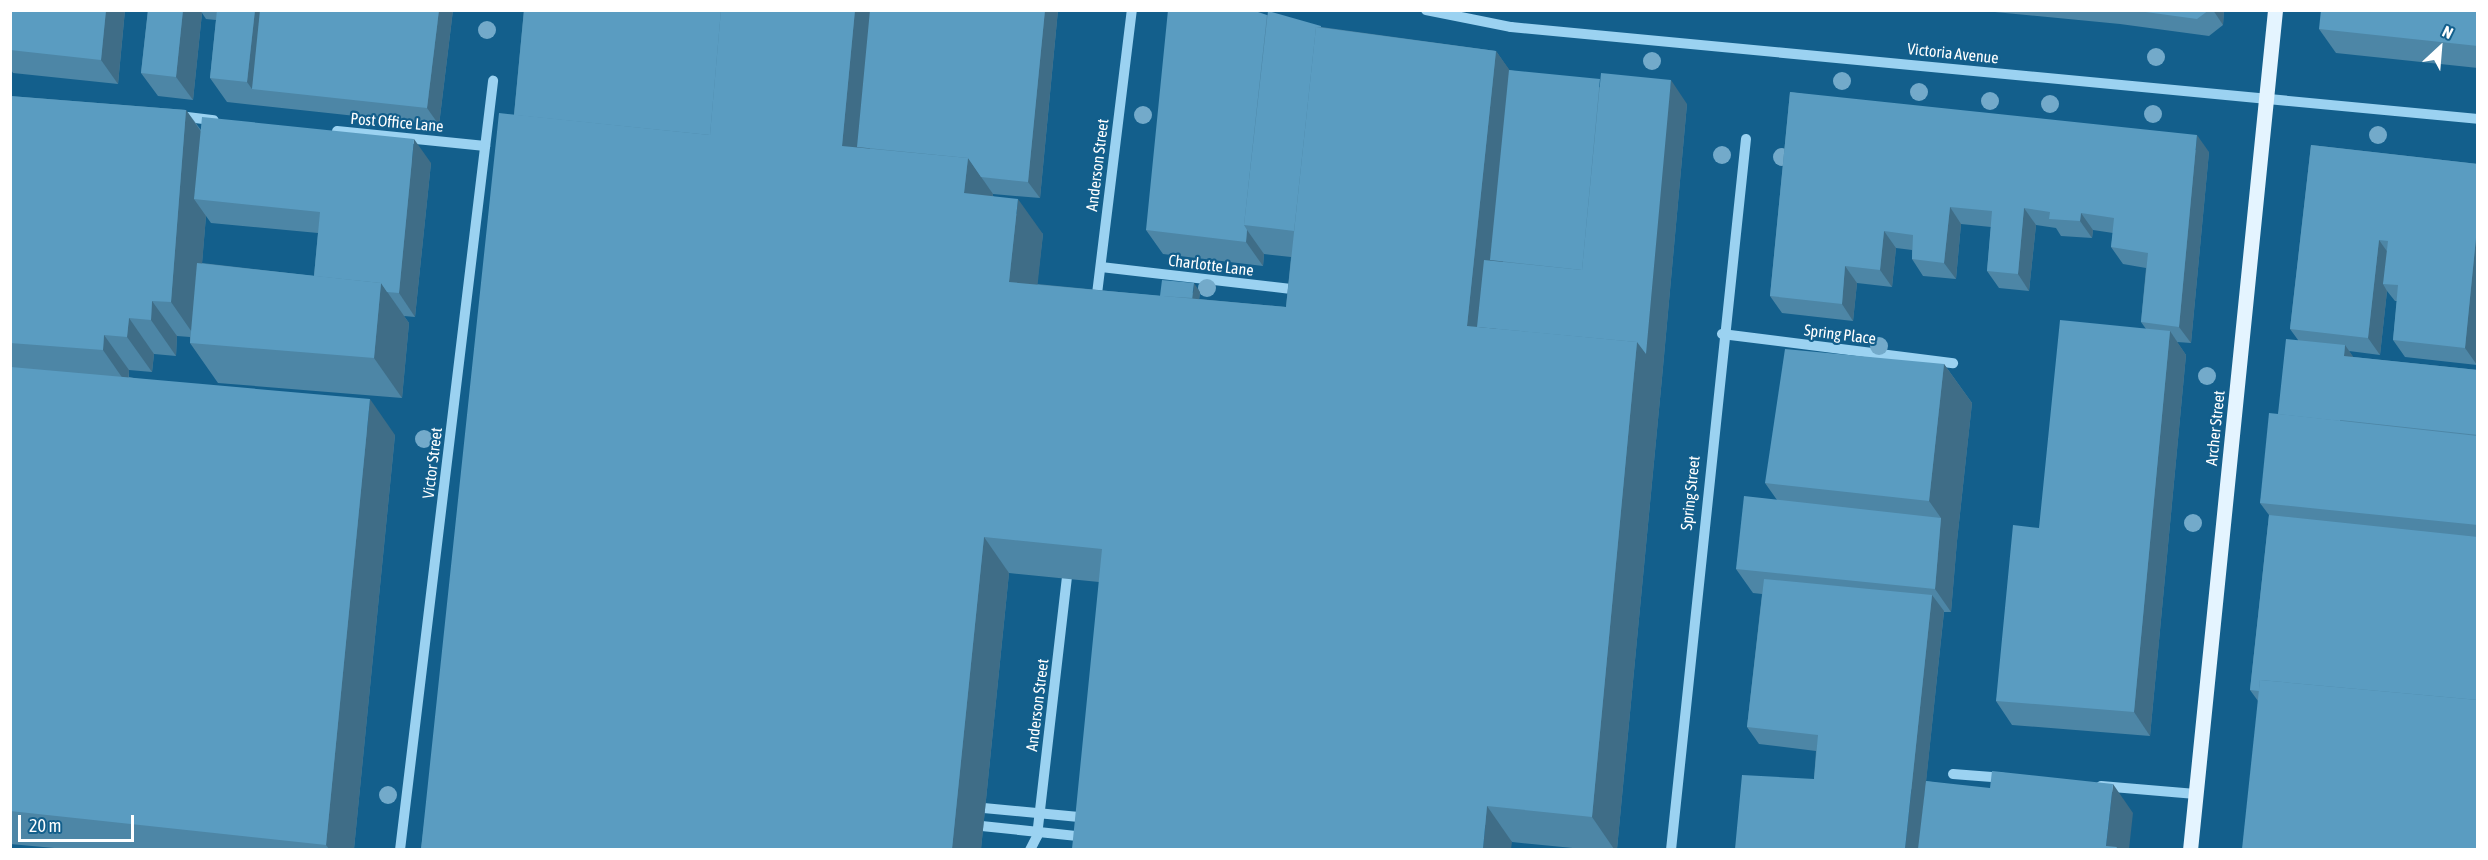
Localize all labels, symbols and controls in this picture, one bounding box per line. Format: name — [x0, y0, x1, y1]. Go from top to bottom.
north arrow — [2410, 18, 2470, 78]
text: N — [2440, 22, 2456, 42]
street label: Victoria Avenue — [1906, 39, 2000, 67]
street label: Post Office Lane — [350, 108, 444, 136]
street label: Anderson Street — [1082, 117, 1112, 213]
street label: Charlotte Lane — [1167, 250, 1255, 280]
street label: Spring Place — [1803, 320, 1877, 348]
street label: Archer Street — [2202, 389, 2228, 467]
street label: Victor Street — [418, 426, 446, 500]
street label: Spring Street — [1677, 455, 1703, 531]
street label: Anderson Street — [1022, 657, 1052, 753]
scale bar — [21, 803, 136, 841]
text: 20 m — [29, 815, 61, 836]

